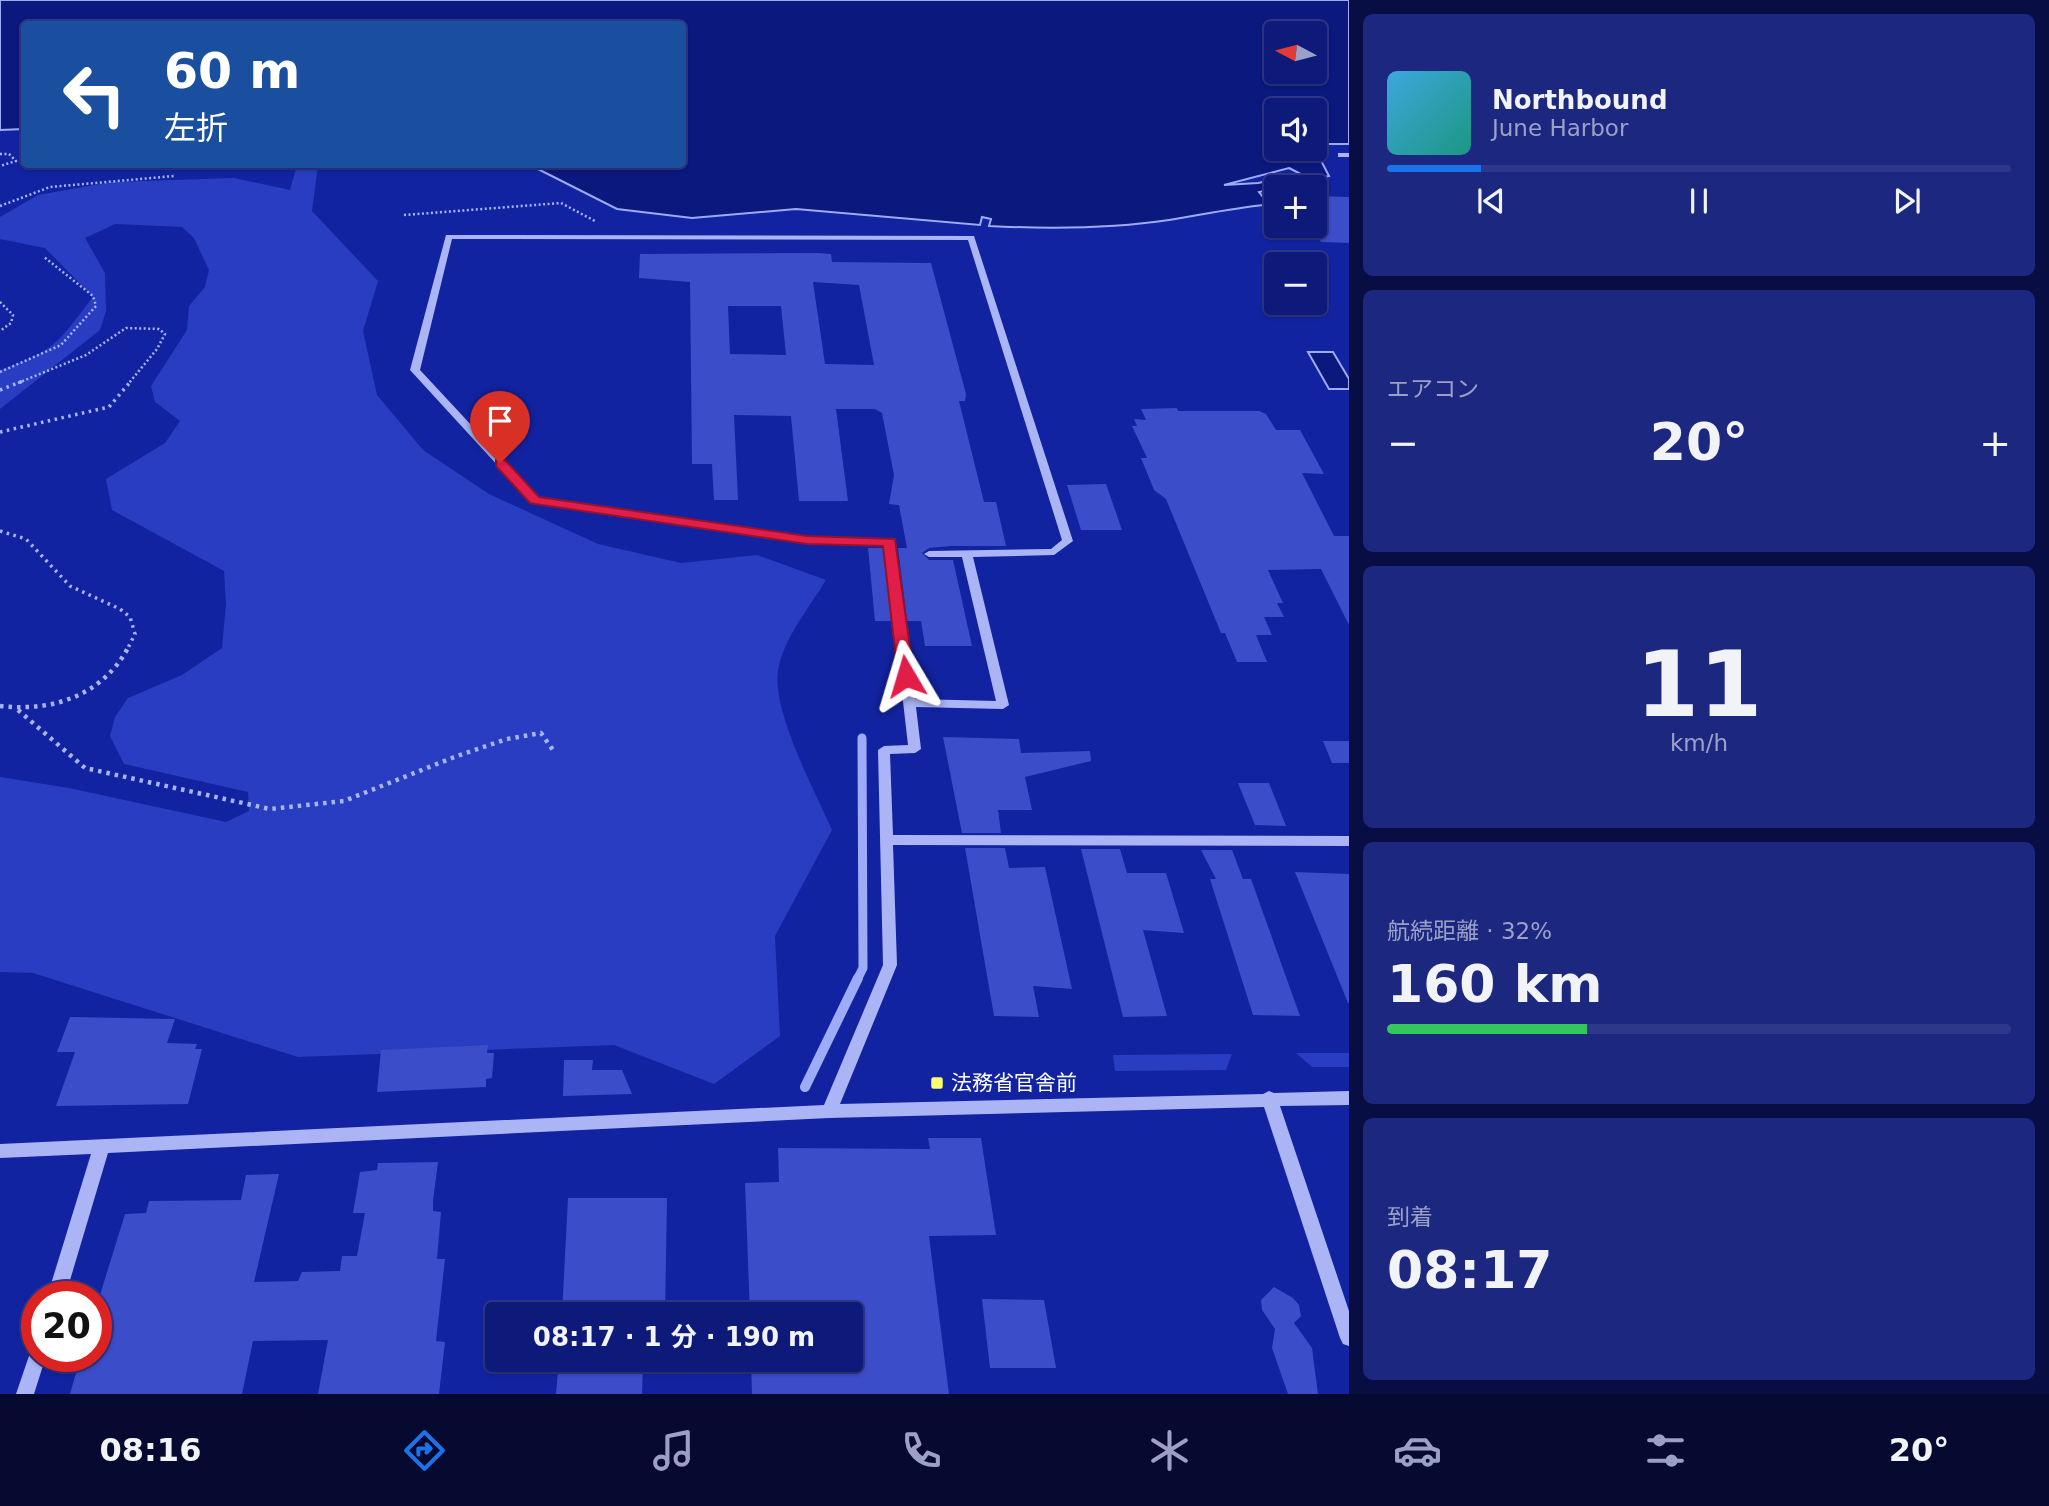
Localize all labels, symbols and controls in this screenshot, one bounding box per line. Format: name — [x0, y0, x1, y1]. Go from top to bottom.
north arrow — [1264, 21, 1326, 84]
map controls — [1264, 21, 1327, 315]
text: 60 m — [164, 43, 300, 100]
icon: left — [49, 49, 140, 140]
text: Northbound — [1492, 85, 1668, 115]
button: sound — [1264, 98, 1327, 161]
text: 左折 — [164, 109, 228, 147]
text: June Harbor — [1492, 115, 1628, 141]
button: + — [1264, 175, 1327, 238]
icon: previous — [1472, 182, 1510, 220]
icon: pause — [1680, 182, 1718, 220]
icon: next — [1888, 182, 1926, 220]
button: − — [1264, 252, 1327, 315]
text: エアコン — [1387, 376, 1479, 402]
pin — [470, 391, 530, 463]
icon: arrive — [481, 402, 519, 440]
text: 20° — [1650, 412, 1748, 472]
text: − — [1387, 421, 1419, 465]
text: + — [1979, 421, 2011, 465]
text: 11 — [1636, 632, 1762, 737]
position arrow — [869, 639, 943, 713]
text: km/h — [1670, 730, 1728, 756]
text: 航続距離 · 32% — [1387, 918, 1552, 944]
text: 160 km — [1387, 954, 1602, 1014]
place label: 法務省官舎前 — [951, 1071, 1077, 1095]
marker: 法務省官舎前 — [929, 1075, 945, 1091]
text: 到着 — [1387, 1204, 1433, 1230]
text: 08:17 — [1387, 1240, 1553, 1300]
speed limit sign: 20 — [21, 1281, 112, 1372]
text: 08:17 · 1 分 · 190 m — [533, 1322, 815, 1352]
icon: directions — [400, 1426, 449, 1475]
icon: music — [649, 1426, 698, 1475]
icon: phone — [897, 1426, 946, 1475]
icon: climate — [1145, 1426, 1194, 1475]
icon: car — [1393, 1426, 1442, 1475]
icon: filters — [1641, 1426, 1690, 1475]
text: 08:16 — [100, 1431, 201, 1469]
text: 20° — [1889, 1431, 1949, 1469]

